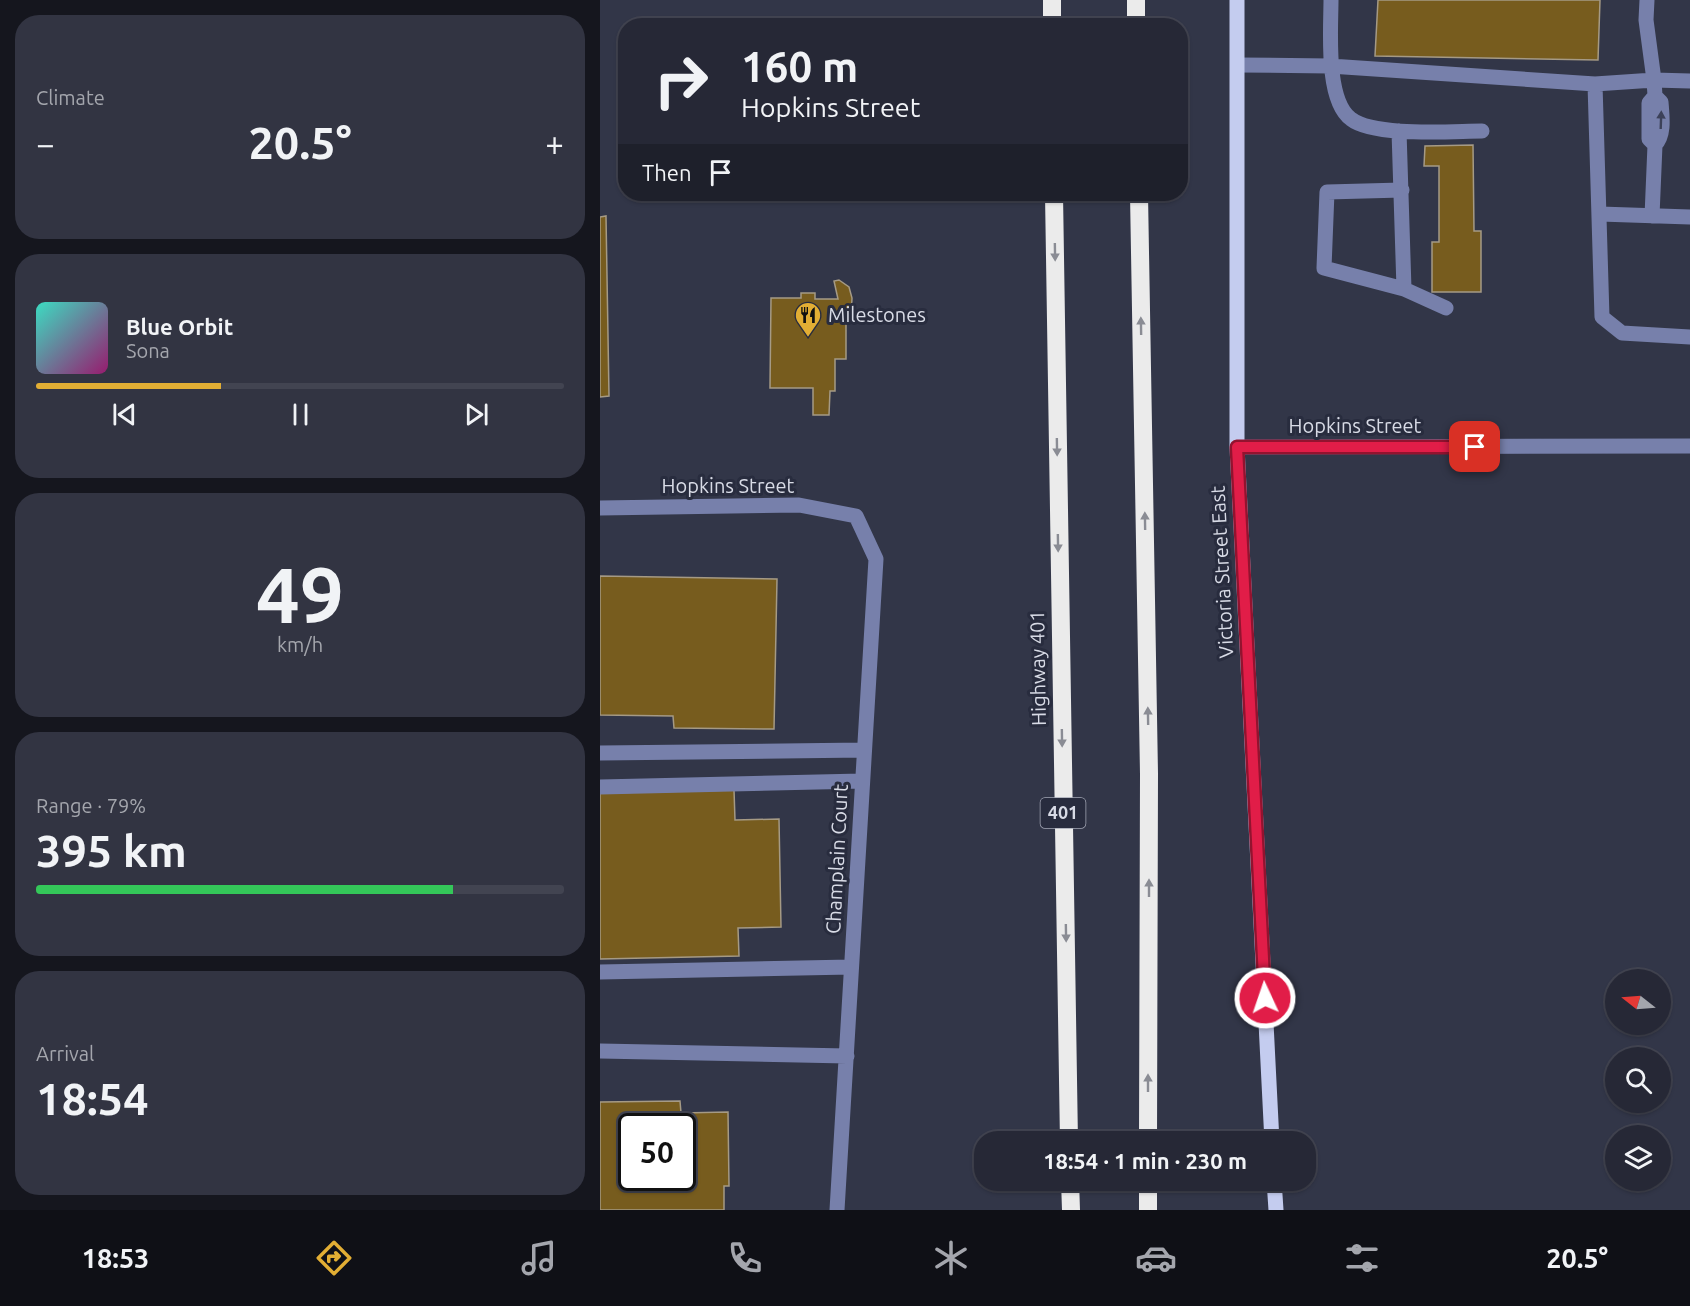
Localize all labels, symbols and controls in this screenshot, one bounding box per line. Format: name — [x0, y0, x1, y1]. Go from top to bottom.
icon: right — [642, 42, 720, 120]
text: 160 m — [741, 43, 858, 90]
text: Climate — [36, 86, 105, 109]
text: Hopkins Street — [741, 92, 920, 122]
one-way arrow — [1657, 111, 1666, 130]
text: 20.5° — [248, 117, 352, 168]
text: − — [36, 125, 55, 162]
text: + — [545, 125, 564, 162]
icon: arrive — [704, 156, 737, 189]
text: Then — [642, 160, 692, 185]
one-way arrow — [1050, 242, 1060, 261]
restaurant icon: Milestones — [793, 300, 823, 338]
place label: Milestones — [828, 303, 926, 326]
text: Blue Orbit — [126, 314, 233, 339]
one-way arrow — [1137, 316, 1146, 335]
text: Sona — [126, 339, 170, 362]
icon: previous — [108, 398, 141, 431]
icon: pause — [284, 398, 317, 431]
icon: next — [460, 398, 493, 431]
street label: Hopkins Street — [1289, 414, 1422, 437]
pin — [1449, 421, 1500, 472]
icon: arrive — [1458, 430, 1491, 463]
one-way arrow — [1052, 437, 1062, 456]
street label: Hopkins Street — [662, 474, 795, 497]
street label: Victoria Street East — [1205, 485, 1238, 659]
one-way arrow — [1140, 511, 1150, 530]
one-way arrow — [1053, 533, 1063, 552]
text: 49 — [256, 550, 344, 638]
street label: Highway 401 — [1025, 610, 1050, 726]
text: km/h — [277, 633, 323, 656]
one-way arrow — [1143, 706, 1153, 725]
one-way arrow — [1057, 728, 1067, 747]
street label: Champlain Court — [821, 783, 852, 935]
text: Range · 79% — [36, 794, 146, 817]
road number: 401 — [1040, 798, 1086, 828]
text: 395 km — [36, 825, 187, 876]
one-way arrow — [1144, 879, 1154, 898]
one-way arrow — [1061, 923, 1070, 942]
position arrow — [1233, 966, 1297, 1030]
north arrow — [1605, 969, 1671, 1035]
map controls — [1605, 969, 1671, 1191]
text: Arrival — [36, 1042, 94, 1065]
button: search — [1605, 1047, 1671, 1113]
text: 18:54 — [36, 1073, 149, 1124]
one-way arrow — [1143, 1074, 1153, 1093]
speed limit sign: 50 — [618, 1113, 696, 1191]
button: layers — [1605, 1125, 1671, 1191]
text: 18:54 · 1 min · 230 m — [1043, 1148, 1247, 1173]
icon: directions — [313, 1237, 355, 1279]
icon: music — [518, 1237, 560, 1279]
icon: phone — [724, 1237, 766, 1279]
icon: climate — [930, 1237, 972, 1279]
icon: car — [1135, 1237, 1177, 1279]
icon: filters — [1341, 1237, 1383, 1279]
text: 18:53 — [82, 1243, 149, 1273]
text: 20.5° — [1546, 1243, 1608, 1273]

